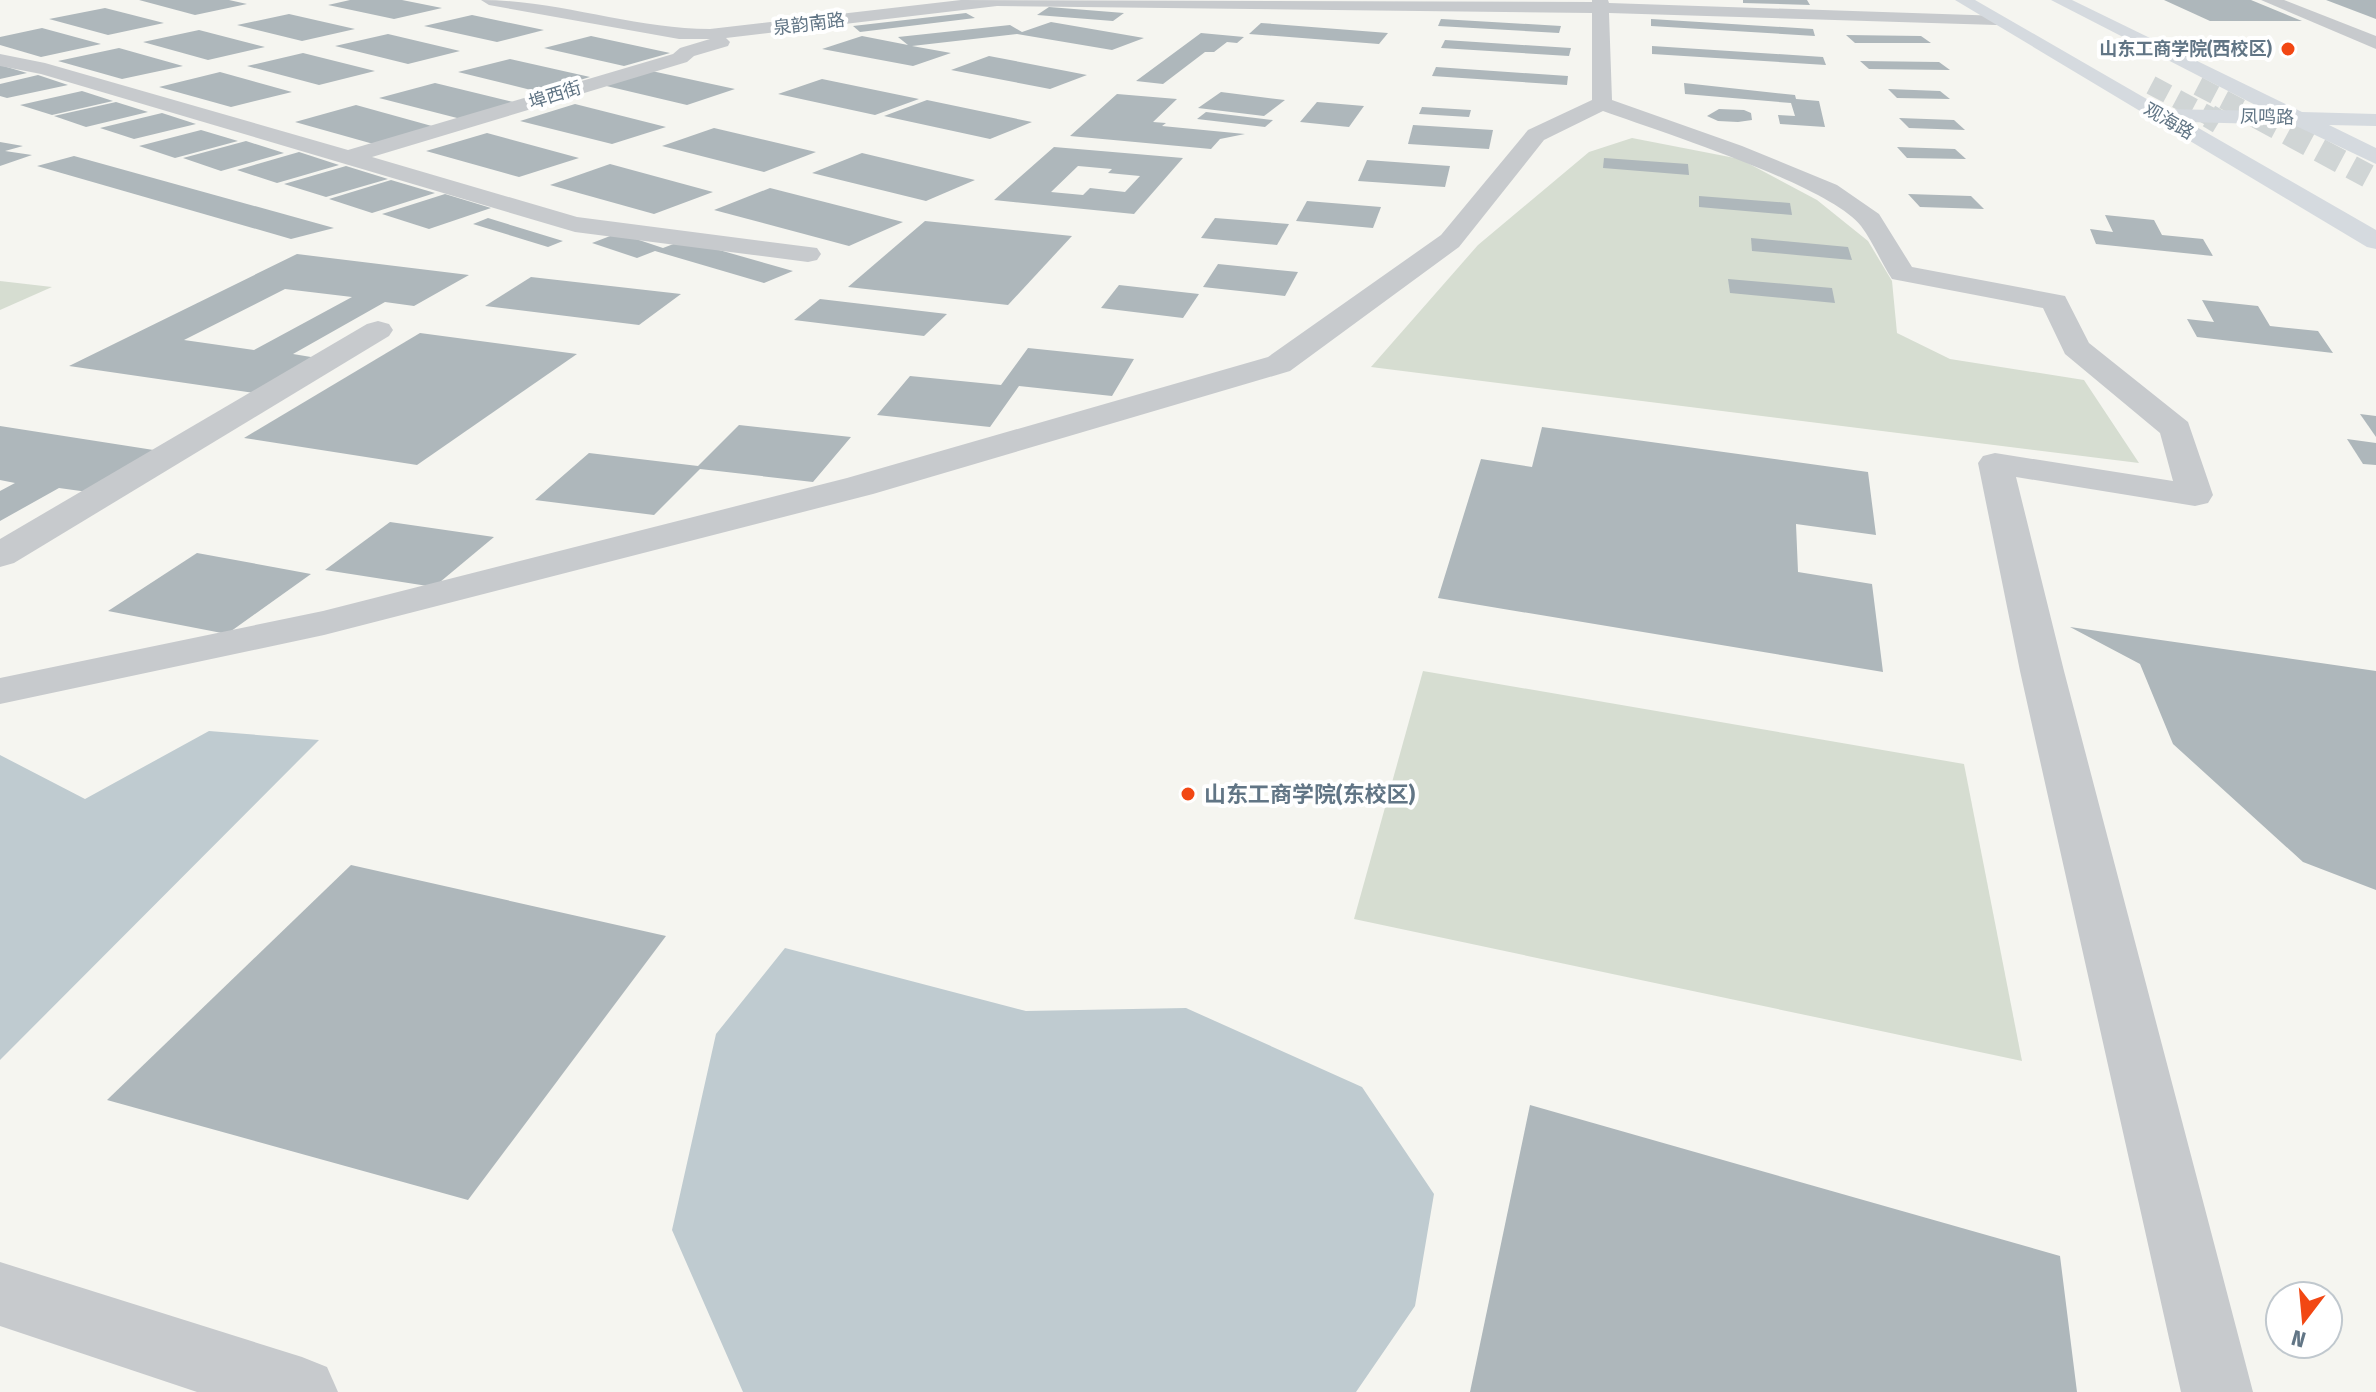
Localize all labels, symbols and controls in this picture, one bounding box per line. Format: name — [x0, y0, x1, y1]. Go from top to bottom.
street label: 泉韵南路 — [772, 9, 846, 39]
place label: 山东工商学院(西校区) — [2099, 38, 2273, 60]
marker: 山东工商学院(西校区) — [2279, 40, 2297, 58]
street label: 埠西街 — [526, 77, 584, 113]
street label: 观海路 — [2140, 98, 2198, 144]
street label: 凤鸣路 — [2240, 106, 2294, 128]
place label: 山东工商学院(东校区) — [1204, 781, 1416, 808]
marker: 山东工商学院(东校区) — [1179, 785, 1197, 803]
north arrow — [2264, 1280, 2344, 1360]
text: N — [2289, 1324, 2309, 1354]

